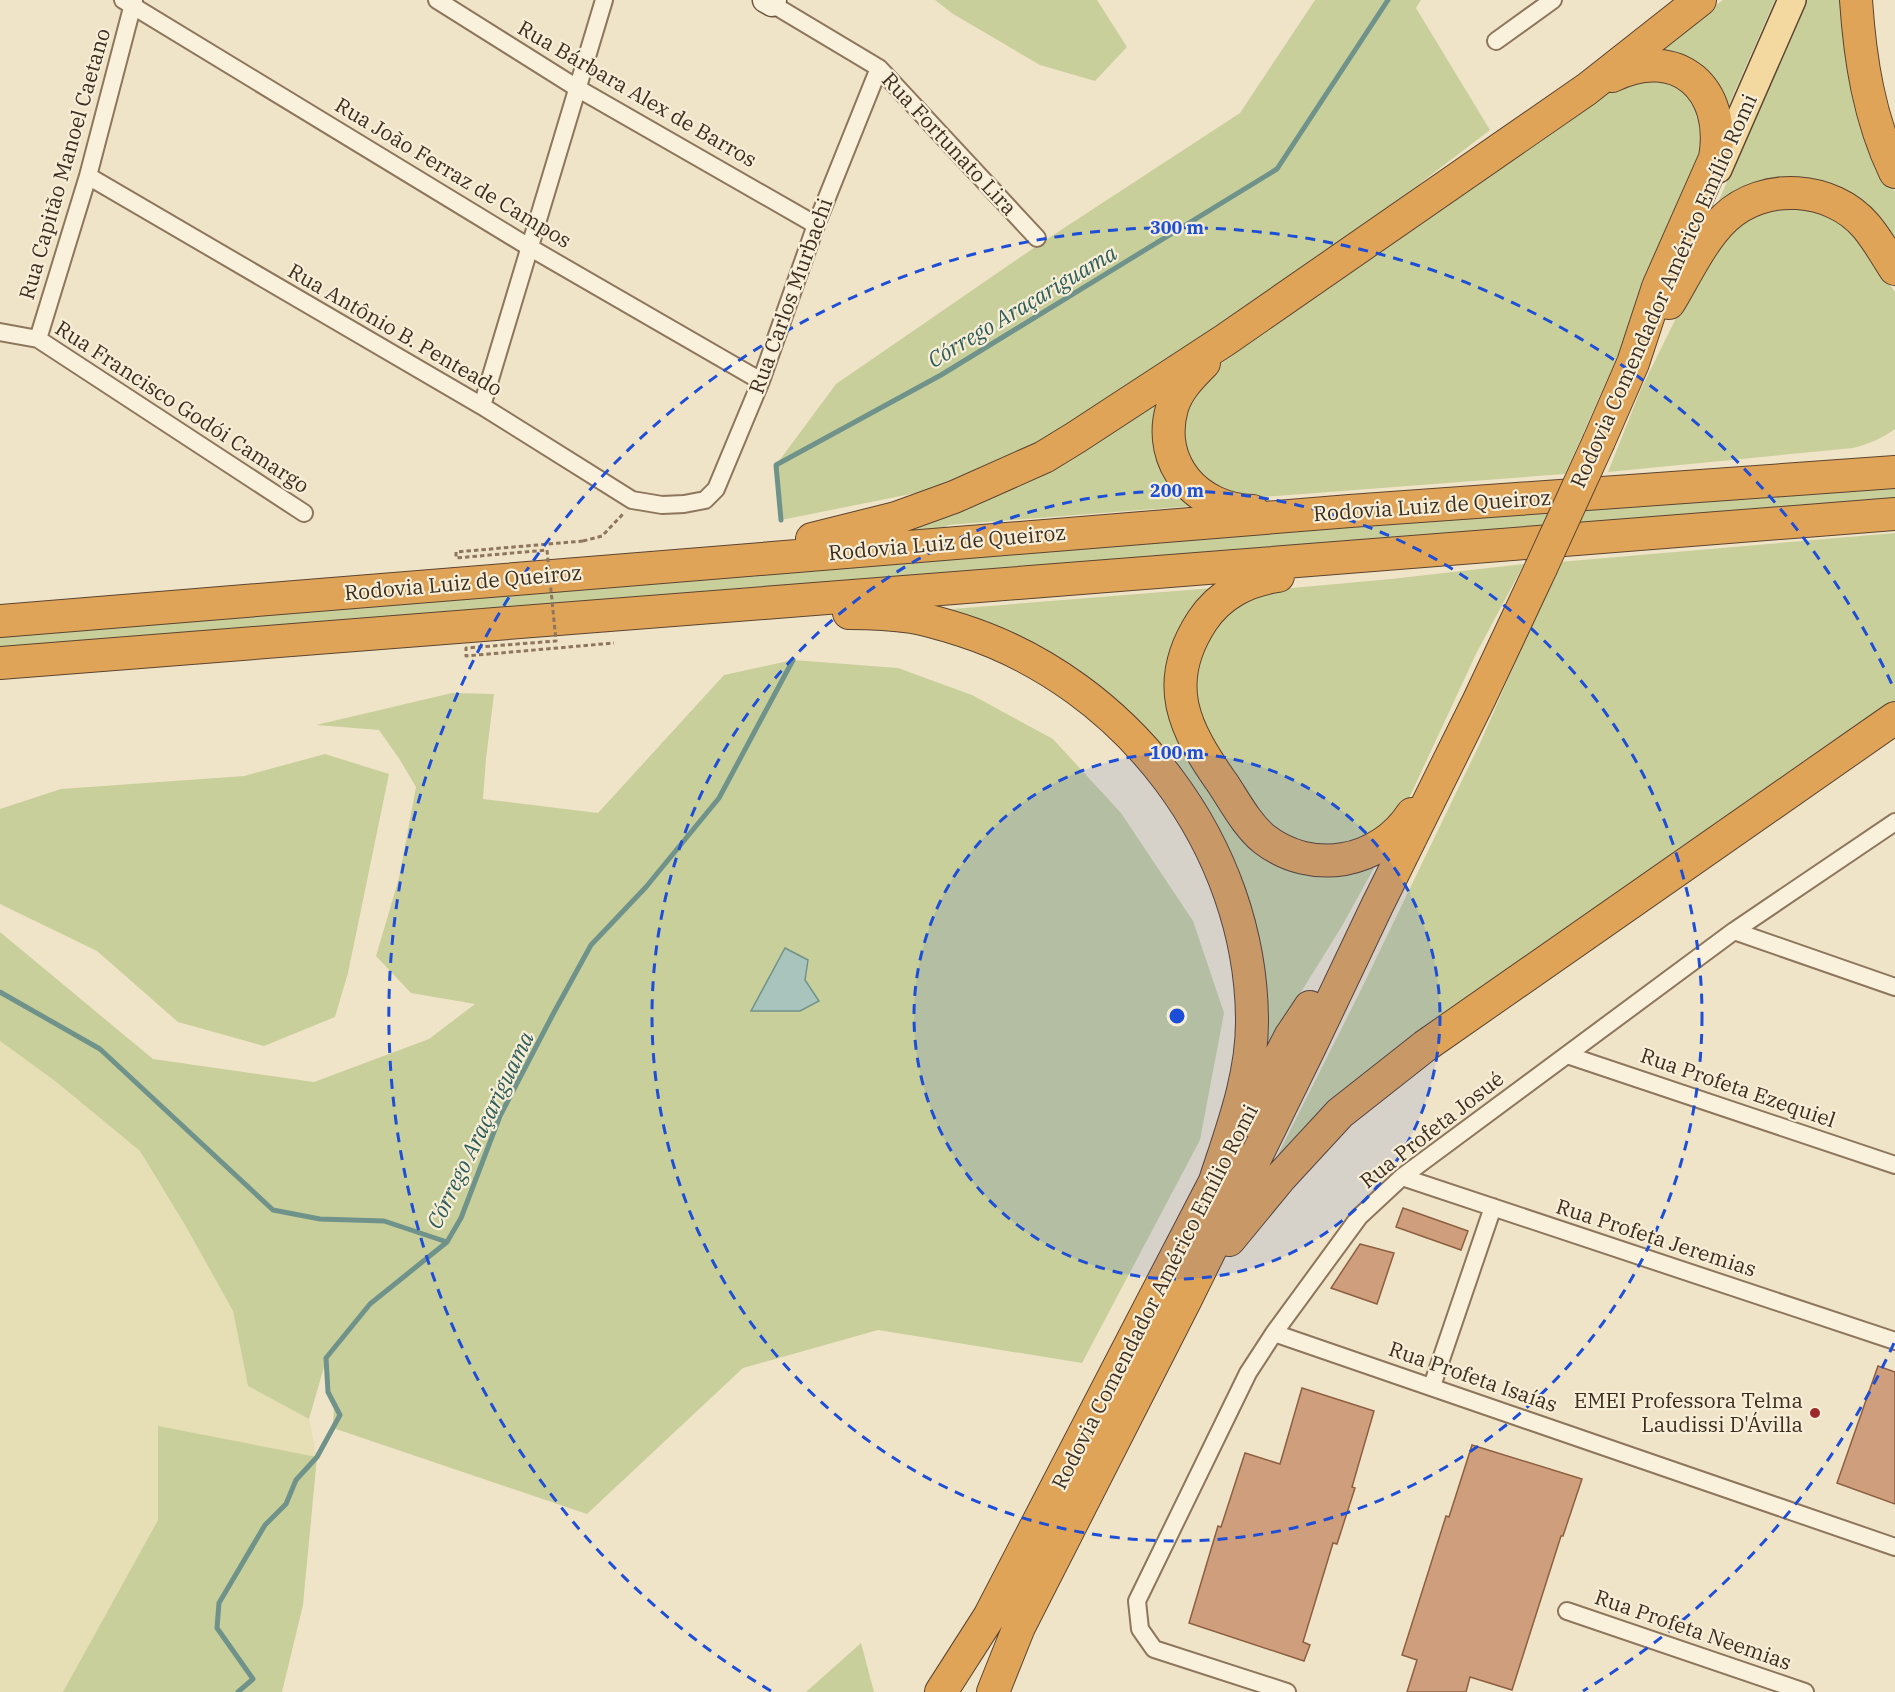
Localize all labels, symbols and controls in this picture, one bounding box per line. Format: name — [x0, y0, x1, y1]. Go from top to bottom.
street label: Rua Bárbara Alex de Barros — [513, 13, 762, 173]
street label: Rua Capitão Manoel Caetano — [12, 25, 116, 303]
street label: Rua Fortunato Lira — [876, 66, 1023, 221]
street label: Rodovia Comendador Américo Emílio Romi — [1563, 89, 1763, 492]
street label: Rua João Ferraz de Campos — [330, 90, 577, 254]
street label: Rua Carlos Murbachi — [742, 194, 838, 397]
text: 300 m — [1150, 216, 1205, 239]
water label: Córrego Araçariguama — [922, 238, 1122, 374]
street label: Rua Antônio B. Penteado — [283, 256, 508, 402]
street label: Rua Francisco Godói Camargo — [50, 313, 315, 499]
text: 200 m — [1150, 479, 1205, 502]
street label: Rodovia Luiz de Queiroz — [1312, 483, 1552, 527]
street label: Rodovia Luiz de Queiroz — [827, 518, 1067, 566]
street label: Rodovia Luiz de Queiroz — [343, 558, 583, 606]
text: 100 m — [1150, 741, 1205, 764]
centre of rings — [1167, 1006, 1187, 1026]
water label: Córrego Araçariguama — [419, 1026, 540, 1233]
street label: Rua Profeta Ezequiel — [1637, 1041, 1840, 1134]
street label: Rua Profeta Josué — [1354, 1064, 1509, 1194]
street label: Rodovia Comendador Américo Emílio Romi — [1044, 1099, 1264, 1494]
street label: Rua Profeta Jeremias — [1553, 1191, 1760, 1283]
street label: Rua Profeta Isaías — [1385, 1334, 1561, 1418]
place label: EMEI Professora Telma Laudissi D'Ávilla — [1574, 1386, 1803, 1438]
marker: EMEI Professora Telma Laudissi D'Ávilla — [1808, 1406, 1822, 1420]
street label: Rua Profeta Neemias — [1591, 1582, 1795, 1676]

